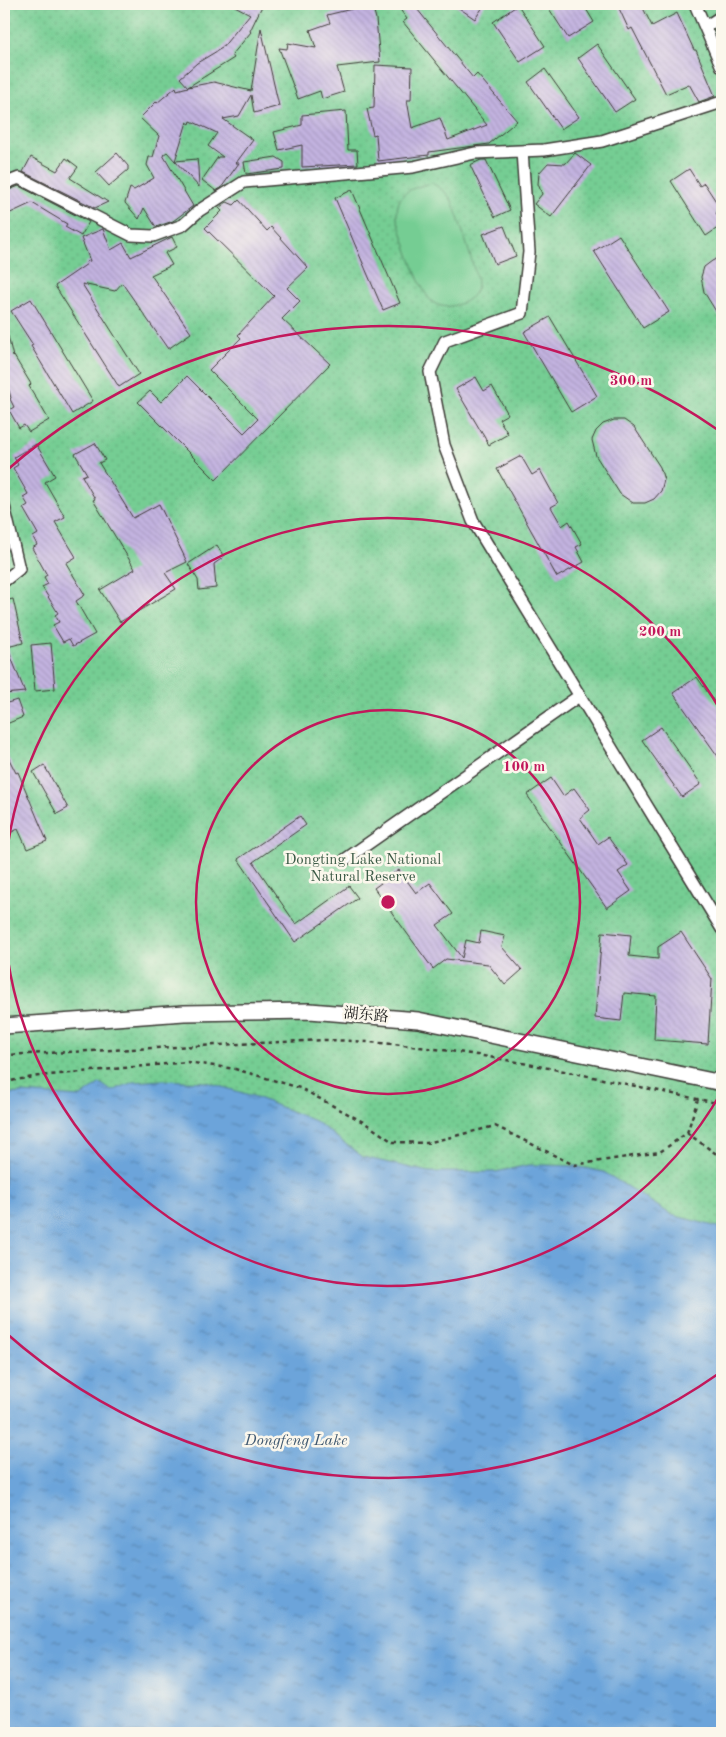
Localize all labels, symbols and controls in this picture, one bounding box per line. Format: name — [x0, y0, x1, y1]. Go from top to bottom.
text: 300 m — [610, 374, 652, 389]
text: 200 m — [639, 625, 681, 640]
text: 100 m — [503, 760, 545, 775]
park label: Dongting Lake National Natural Reserve — [285, 853, 441, 885]
centre of rings — [379, 893, 397, 911]
street label: 湖东路 — [343, 1005, 389, 1025]
water label: Dongfeng Lake — [243, 1433, 348, 1449]

